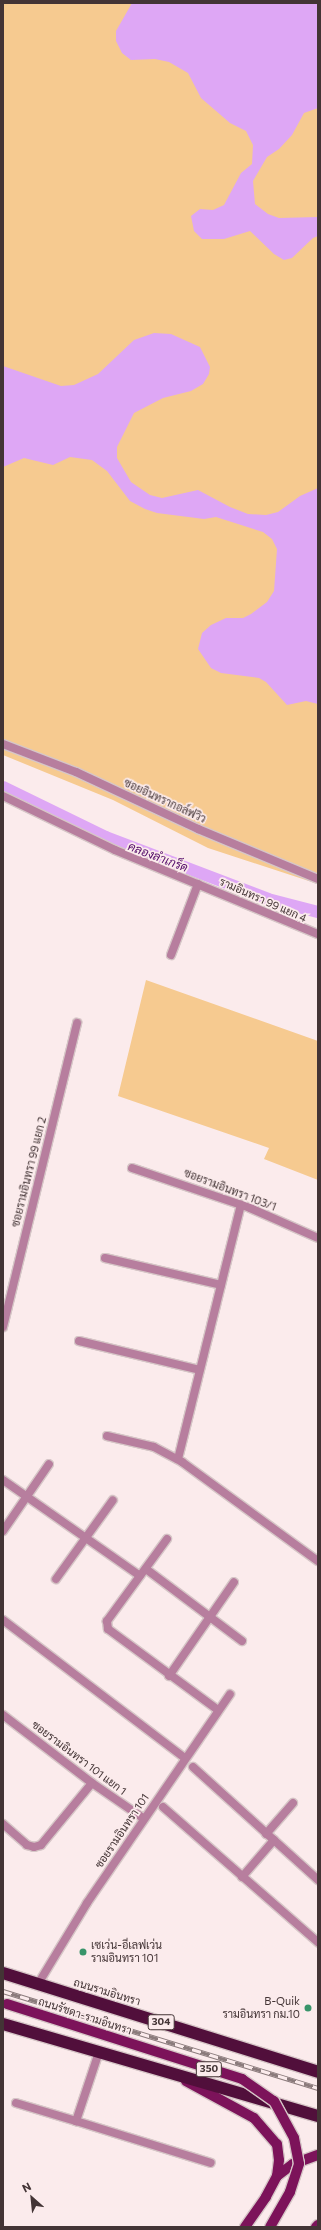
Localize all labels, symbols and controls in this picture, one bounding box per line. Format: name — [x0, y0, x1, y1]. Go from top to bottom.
street label: ซอยอินทรากอล์ฟวิว — [122, 776, 208, 826]
water label: คลองลำเกร็ด — [126, 839, 190, 875]
street label: รามอินทรา 99 แยก 4 — [217, 875, 309, 925]
street label: ซอยรามอินทรา 99 แยก 2 — [9, 1116, 49, 1228]
street label: ซอยรามอินทรา 103/1 — [182, 1166, 278, 1214]
street label: ซอยรามอินทรา 101 แยก 1 — [29, 1718, 129, 1798]
street label: ซอยรามอินทรา 101 — [92, 1791, 152, 1871]
place label: เซเว่น-อีเลฟเว่น รามอินทรา 101 — [91, 1939, 162, 1965]
marker: เซเว่น-อีเลฟเว่น รามอินทรา 101 — [78, 1947, 88, 1957]
street label: ถนนรามอินทรา — [72, 1976, 142, 2008]
street label: ถนนรัชดา-รามอินทรา — [37, 1995, 133, 2037]
place label: B-Quik รามอินทรา กม.10 — [222, 1995, 300, 2021]
marker: B-Quik รามอินทรา กม.10 — [303, 2003, 313, 2013]
road number: 304 — [147, 2014, 175, 2030]
road number: 350 — [195, 2061, 223, 2077]
north arrow — [12, 2178, 52, 2218]
text: N — [20, 2179, 33, 2195]

